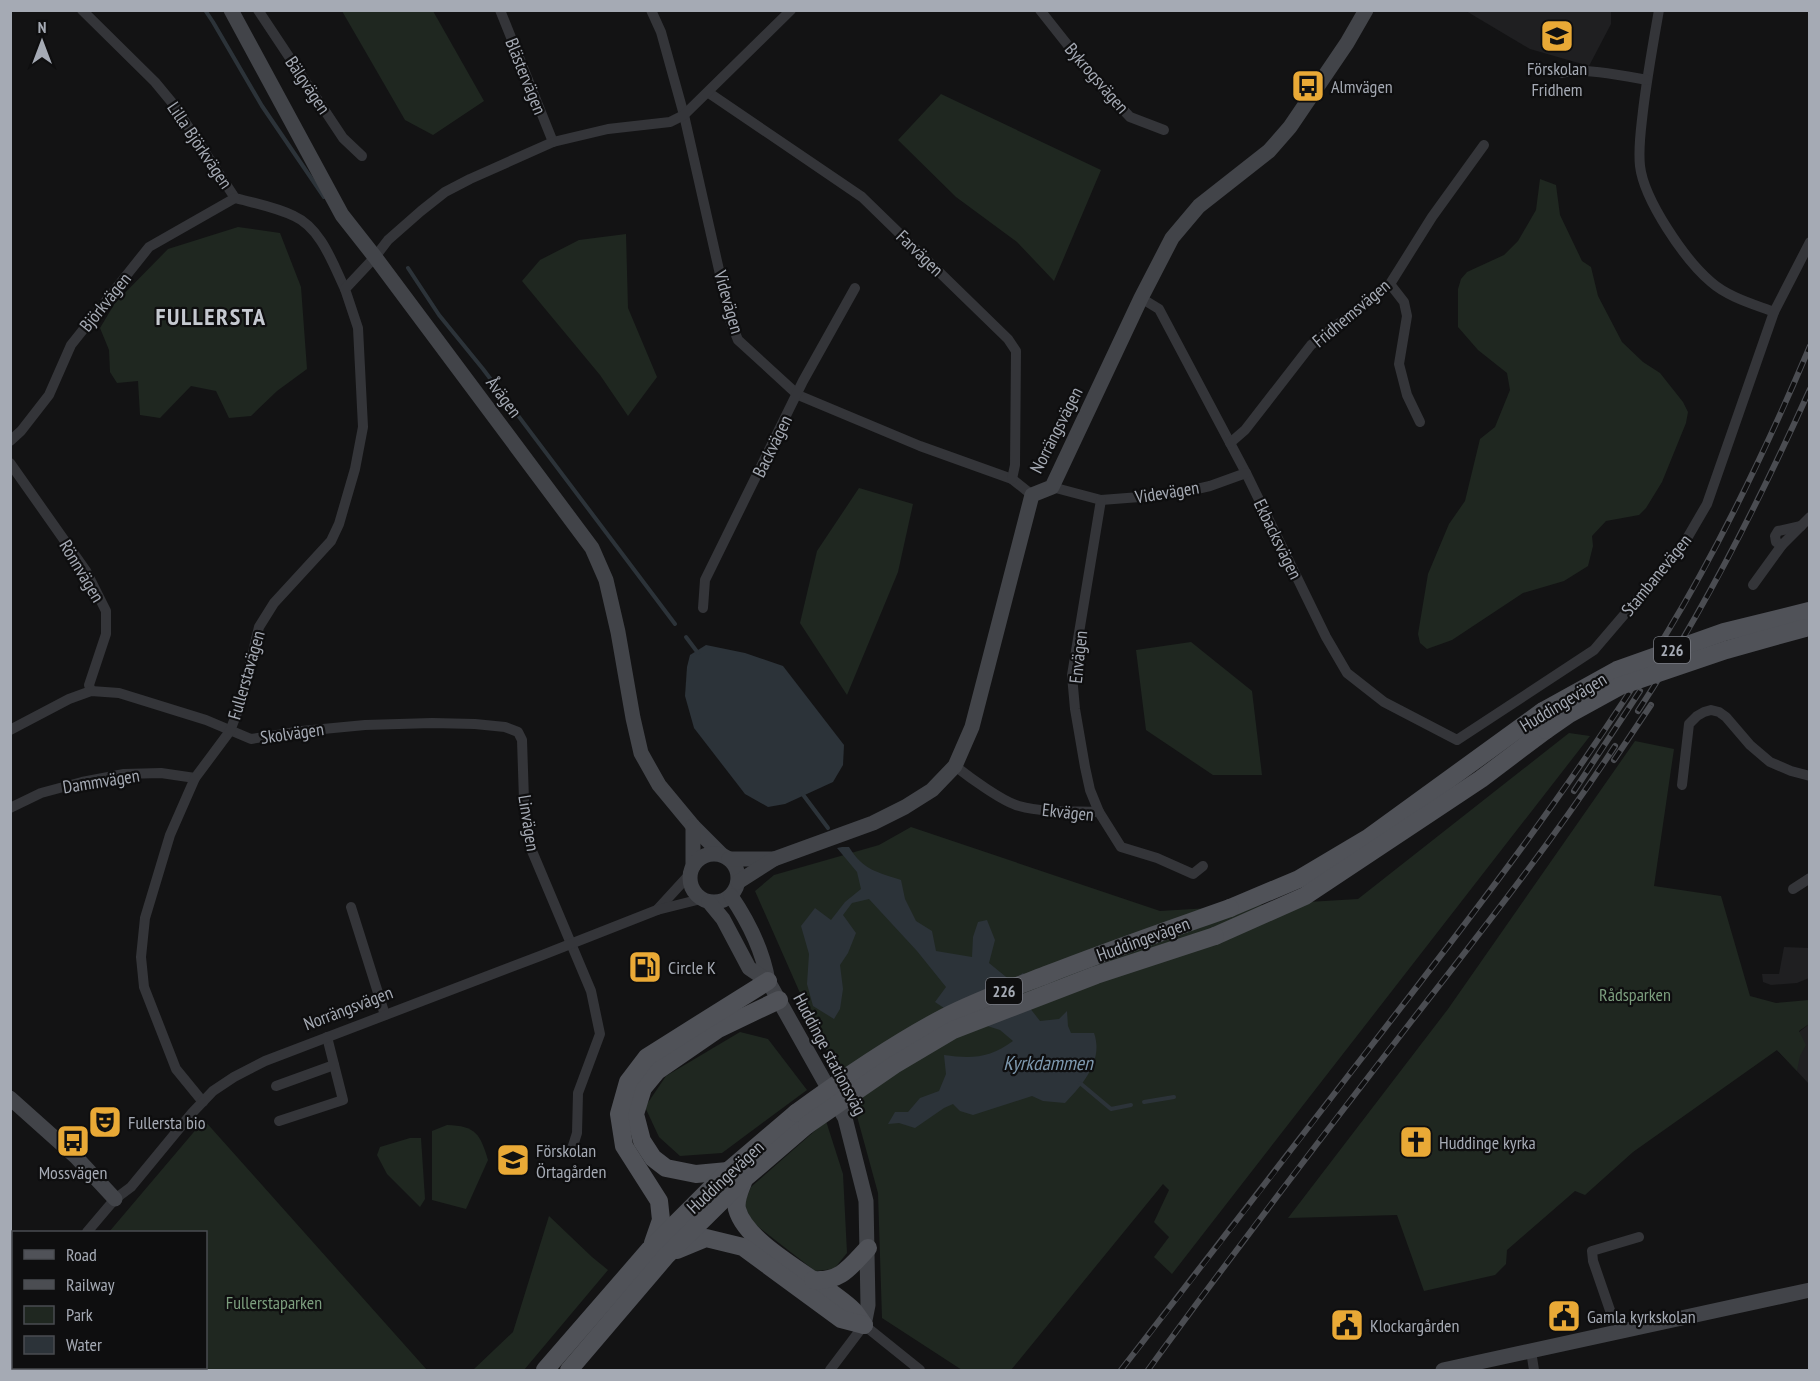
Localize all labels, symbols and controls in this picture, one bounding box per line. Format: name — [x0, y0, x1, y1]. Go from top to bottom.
north arrow — [12, 12, 72, 72]
text: N — [38, 17, 46, 37]
school or university icon: Förskolan Fridhem — [1539, 18, 1575, 54]
street label: Blästervägen — [500, 34, 552, 118]
street label: Bykrogsvägen — [1060, 38, 1134, 118]
street label: Bälgvägen — [280, 52, 336, 118]
place label: Förskolan Fridhem — [1527, 57, 1587, 101]
bus stop icon: Almvägen — [1290, 68, 1326, 104]
place label: Almvägen — [1331, 75, 1393, 98]
street label: Lilla Björkvägen — [162, 97, 238, 193]
street label: Farvägen — [892, 225, 948, 281]
street label: Videvägen — [709, 267, 749, 336]
street label: Björkvägen — [74, 268, 136, 336]
street label: Fridhemsvägen — [1307, 274, 1395, 352]
district label: FULLERSTA — [155, 301, 267, 332]
street label: Åvägen — [481, 372, 527, 422]
street label: Norrängsvägen — [1025, 383, 1087, 477]
street label: Backvägen — [747, 411, 797, 481]
street label: Videvägen — [1132, 476, 1201, 509]
street label: Ekbacksvägen — [1249, 495, 1307, 583]
street label: Stambanevägen — [1616, 529, 1696, 621]
street label: Rönnvägen — [54, 536, 110, 606]
street label: Fullerstavägen — [222, 628, 270, 722]
street label: Envägen — [1064, 629, 1092, 685]
road number: 226 — [1654, 637, 1690, 663]
street label: Huddingevägen — [1515, 667, 1611, 737]
street label: Skolvägen — [259, 717, 325, 749]
street label: Dammvägen — [61, 764, 141, 798]
street label: Linvägen — [513, 793, 545, 853]
street label: Ekvägen — [1041, 798, 1095, 826]
street label: Huddingevägen — [1093, 912, 1193, 966]
fuel station icon: Circle K — [627, 949, 663, 985]
place label: Circle K — [668, 956, 716, 979]
road number: 226 — [986, 978, 1022, 1004]
street label: Norrängsvägen — [300, 980, 396, 1036]
park label: Rådsparken — [1599, 983, 1671, 1006]
street label: Huddinge stationsväg — [788, 989, 872, 1119]
water label: Kyrkdammen — [1003, 1050, 1094, 1076]
theatre icon: Fullersta bio — [87, 1104, 123, 1140]
place label: Fullersta bio — [128, 1111, 206, 1134]
bus stop icon: Mossvägen — [55, 1123, 91, 1159]
church icon: Huddinge kyrka — [1398, 1124, 1434, 1160]
place label: Huddinge kyrka — [1439, 1131, 1536, 1154]
street label: Huddingevägen — [682, 1135, 768, 1219]
place label: Förskolan Örtagården — [536, 1139, 606, 1183]
school or university icon: Förskolan Örtagården — [495, 1142, 531, 1178]
place label: Mossvägen — [39, 1161, 107, 1184]
legend — [12, 1231, 207, 1369]
text: Road — [66, 1243, 97, 1266]
text: Railway — [66, 1273, 115, 1296]
park label: Fullerstaparken — [226, 1291, 322, 1314]
public building icon: Gamla kyrkskolan — [1546, 1298, 1582, 1334]
text: Park — [66, 1303, 93, 1326]
place label: Gamla kyrkskolan — [1587, 1305, 1696, 1328]
public building icon: Klockargården — [1329, 1307, 1365, 1343]
place label: Klockargården — [1370, 1314, 1459, 1337]
text: Water — [66, 1333, 102, 1356]

